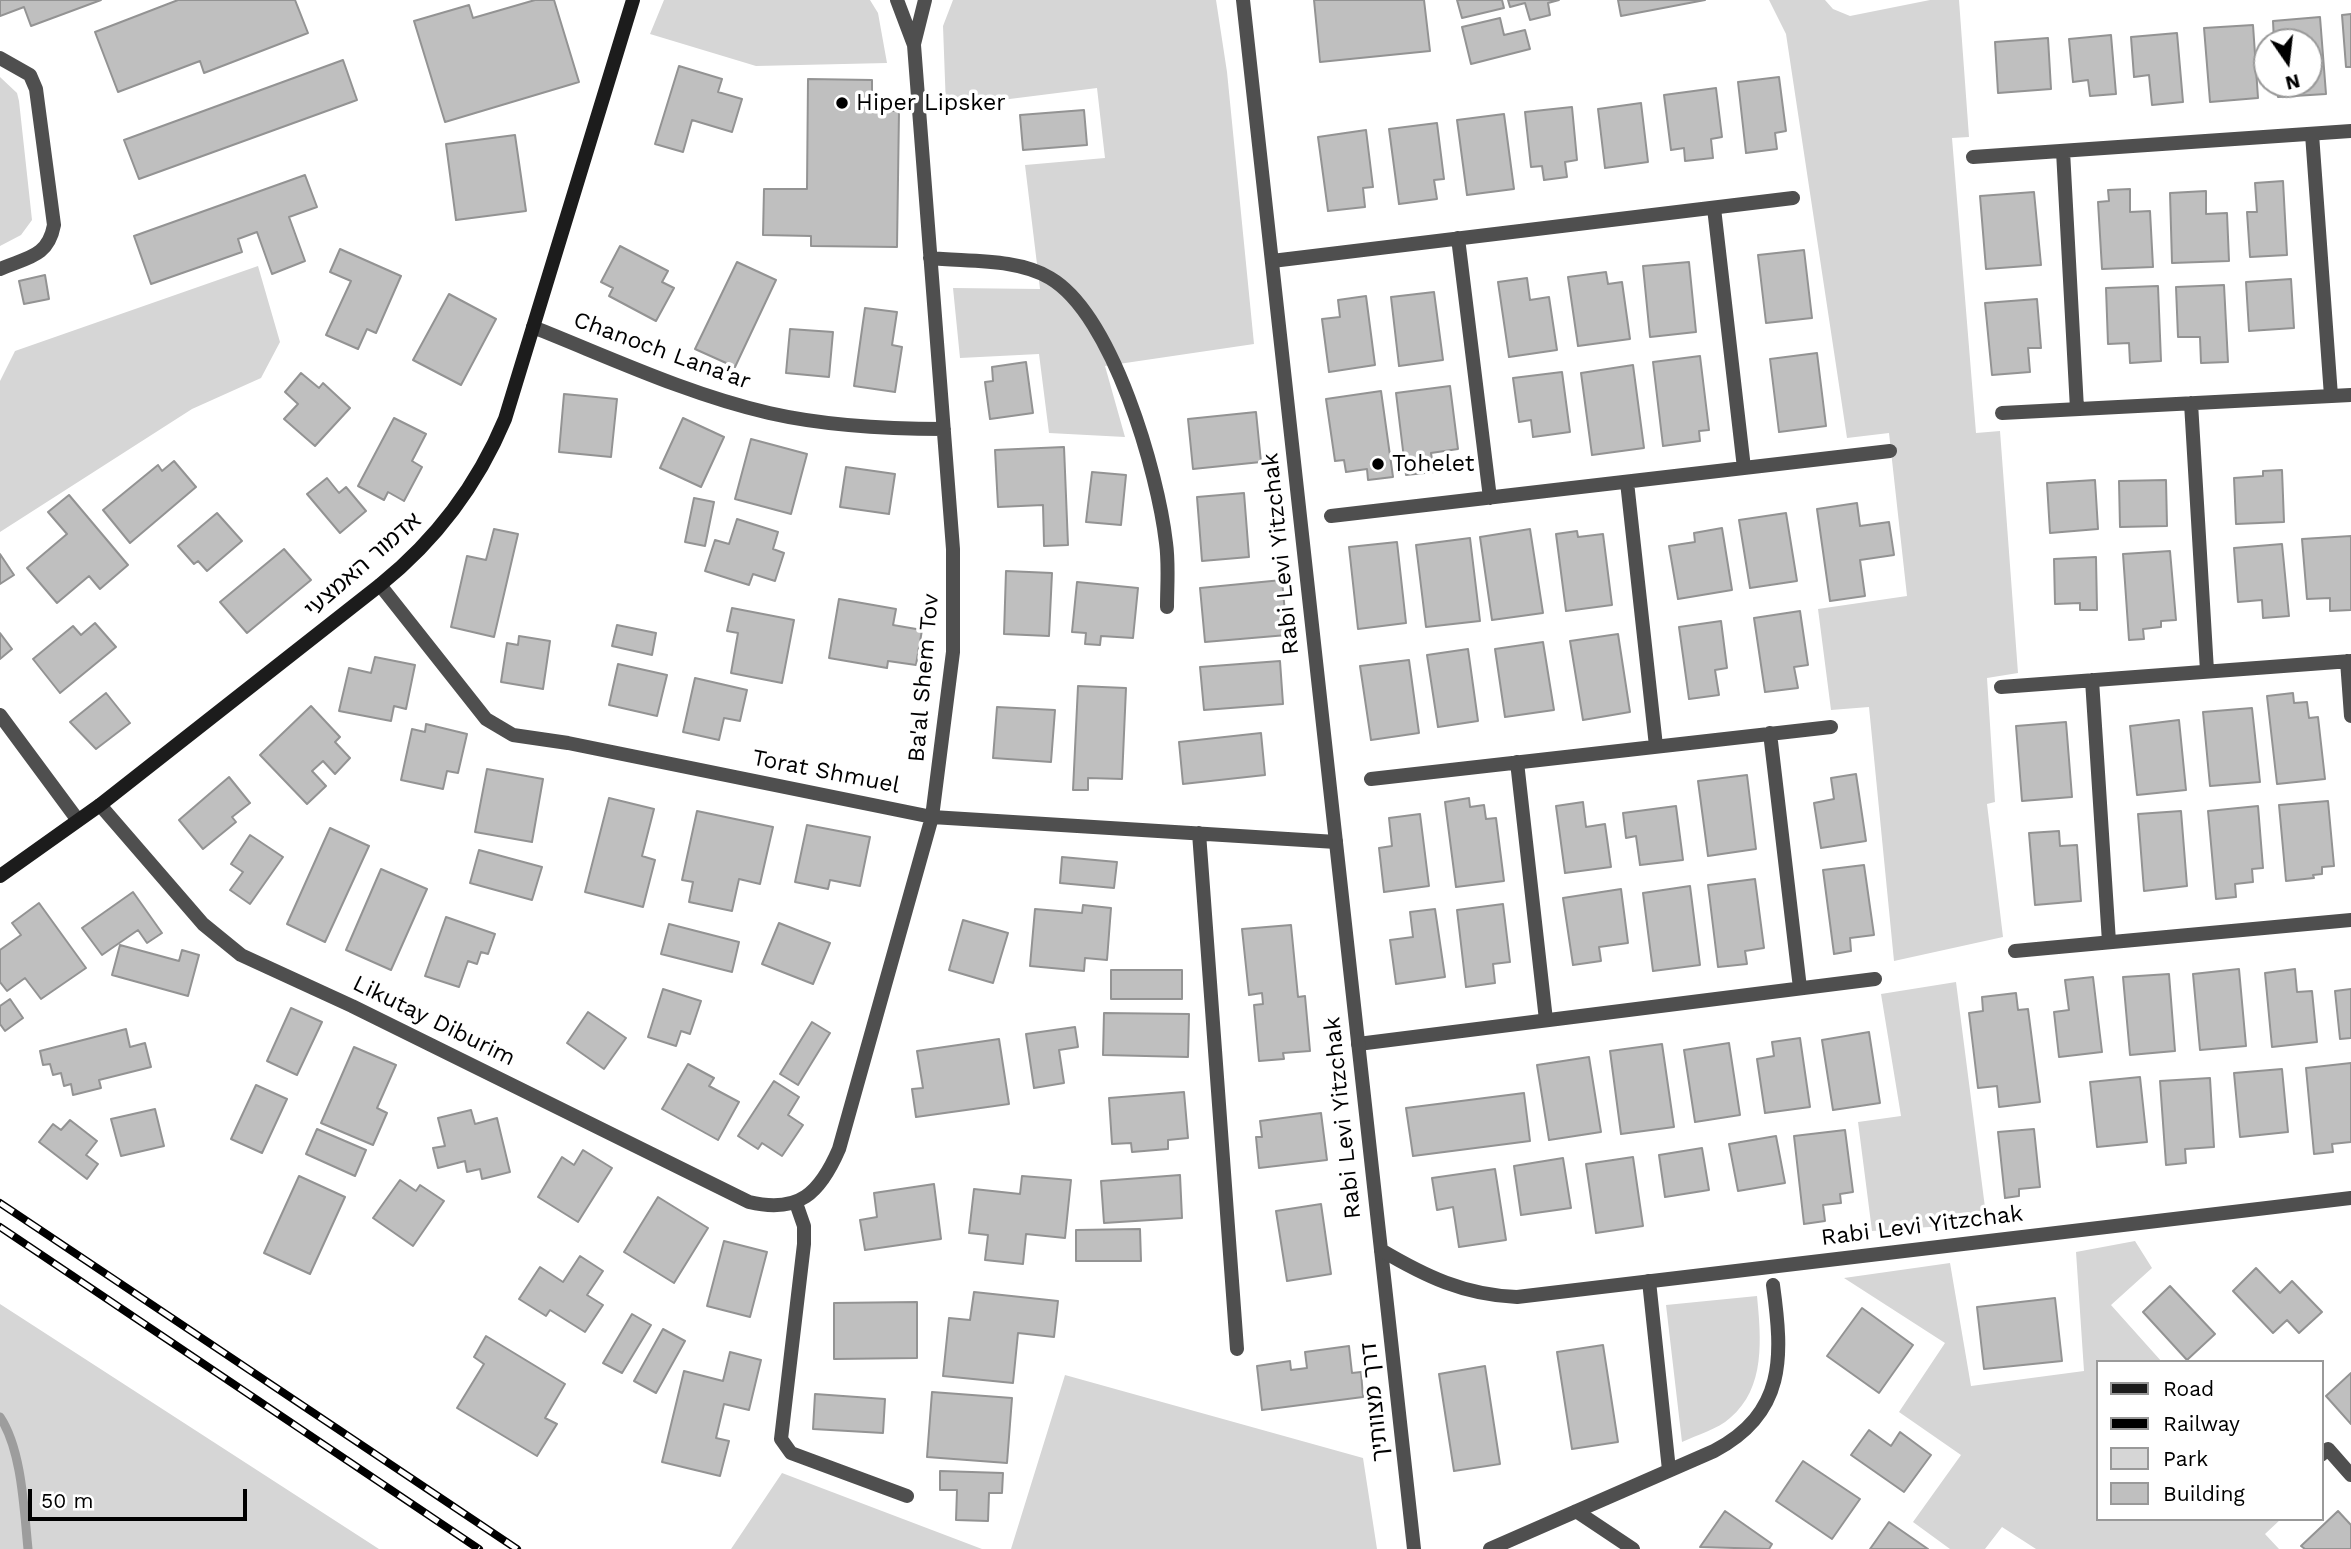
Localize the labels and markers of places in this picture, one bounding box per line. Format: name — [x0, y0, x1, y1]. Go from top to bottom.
place label: Hiper Lipsker — [856, 89, 1006, 117]
marker: Hiper Lipsker — [834, 95, 850, 111]
place label: Tohelet — [1392, 450, 1474, 478]
marker: Tohelet — [1370, 456, 1386, 472]

